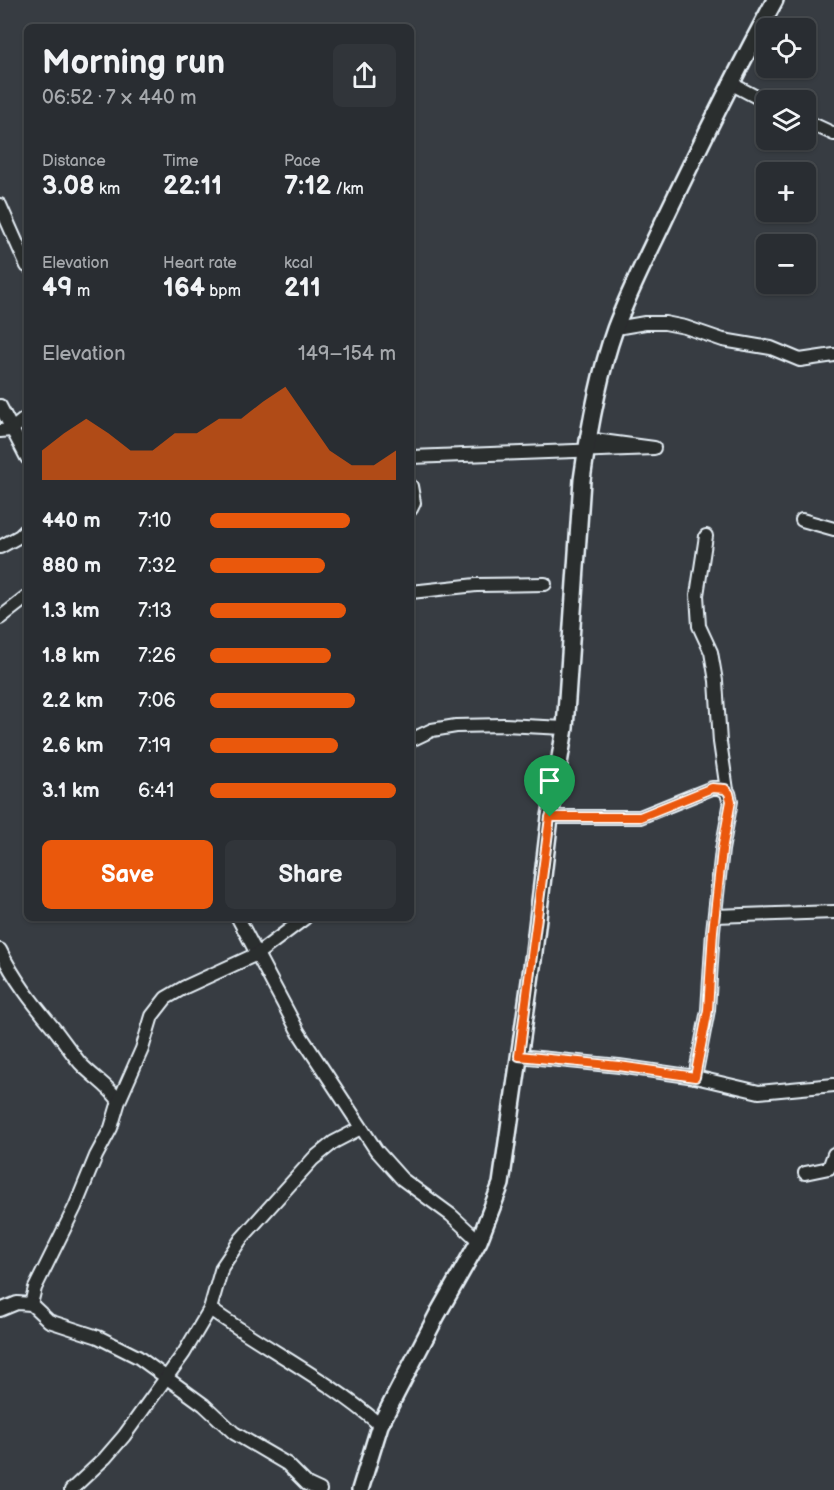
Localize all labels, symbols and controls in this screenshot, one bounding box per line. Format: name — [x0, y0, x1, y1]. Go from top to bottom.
map controls — [756, 18, 816, 294]
button: locate — [756, 18, 816, 78]
text: Morning run — [42, 43, 225, 83]
button: share — [333, 44, 396, 107]
text: 06:52 · 7 × 440 m — [42, 86, 197, 110]
button: layers — [756, 90, 816, 150]
text: Distance — [42, 152, 106, 171]
text: Time — [163, 152, 198, 171]
text: Pace — [284, 152, 320, 171]
button: + — [756, 162, 816, 222]
text: 3.08 — [42, 171, 95, 202]
text: 22:11 — [163, 171, 222, 202]
text: 7:12 — [284, 171, 331, 202]
text: km — [95, 180, 120, 199]
text: /km — [331, 180, 364, 199]
button: − — [756, 234, 816, 294]
text: Elevation — [42, 254, 109, 273]
text: Heart rate — [163, 254, 237, 273]
text: kcal — [284, 254, 313, 273]
text: 49 — [42, 273, 73, 304]
text: 164 — [163, 273, 205, 304]
text: 211 — [284, 273, 321, 304]
text: m — [73, 282, 90, 301]
text: bpm — [205, 282, 241, 301]
text: Elevation — [42, 342, 125, 366]
text: 149–154 m — [298, 342, 396, 366]
text: 440 m — [42, 509, 100, 533]
text: 7:10 — [138, 509, 171, 533]
text: 880 m — [42, 554, 101, 578]
text: 7:32 — [138, 554, 176, 578]
text: 1.3 km — [42, 599, 99, 623]
text: 7:13 — [138, 599, 172, 623]
text: 1.8 km — [42, 644, 100, 668]
text: 7:26 — [138, 644, 176, 668]
text: 2.2 km — [42, 689, 103, 713]
text: 7:06 — [138, 689, 176, 713]
text: 2.6 km — [42, 734, 103, 758]
text: 7:19 — [138, 734, 171, 758]
pin — [524, 755, 575, 817]
icon: arrive — [533, 764, 566, 797]
text: 3.1 km — [42, 779, 99, 803]
text: 6:41 — [138, 779, 174, 803]
button: Save — [42, 840, 213, 909]
button: Share — [225, 840, 396, 909]

